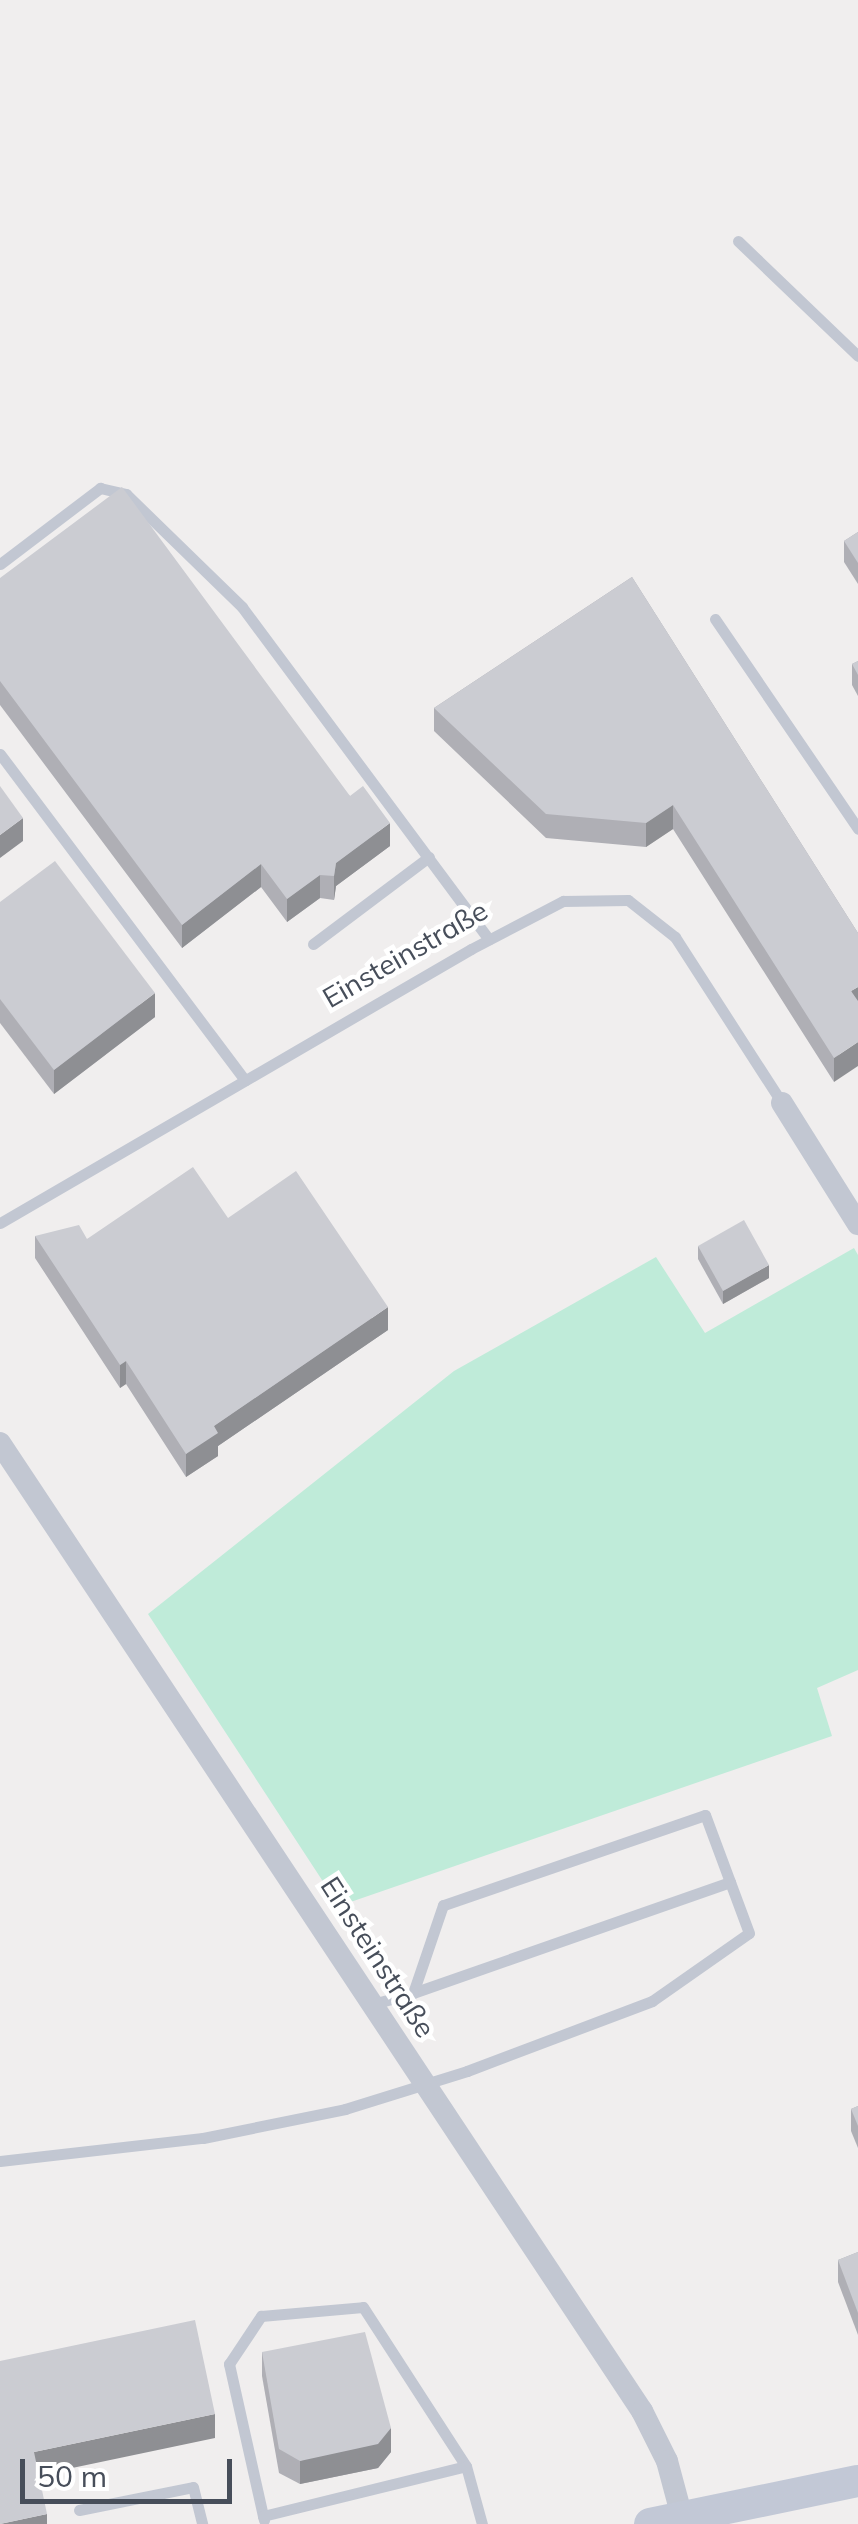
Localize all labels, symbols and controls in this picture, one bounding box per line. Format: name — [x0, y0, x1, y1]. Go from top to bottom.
street label: Einsteinstraße — [317, 893, 493, 1015]
street label: Einsteinstraße — [314, 1870, 442, 2044]
scale bar — [25, 2439, 238, 2501]
text: 50 m — [37, 2457, 107, 2495]

